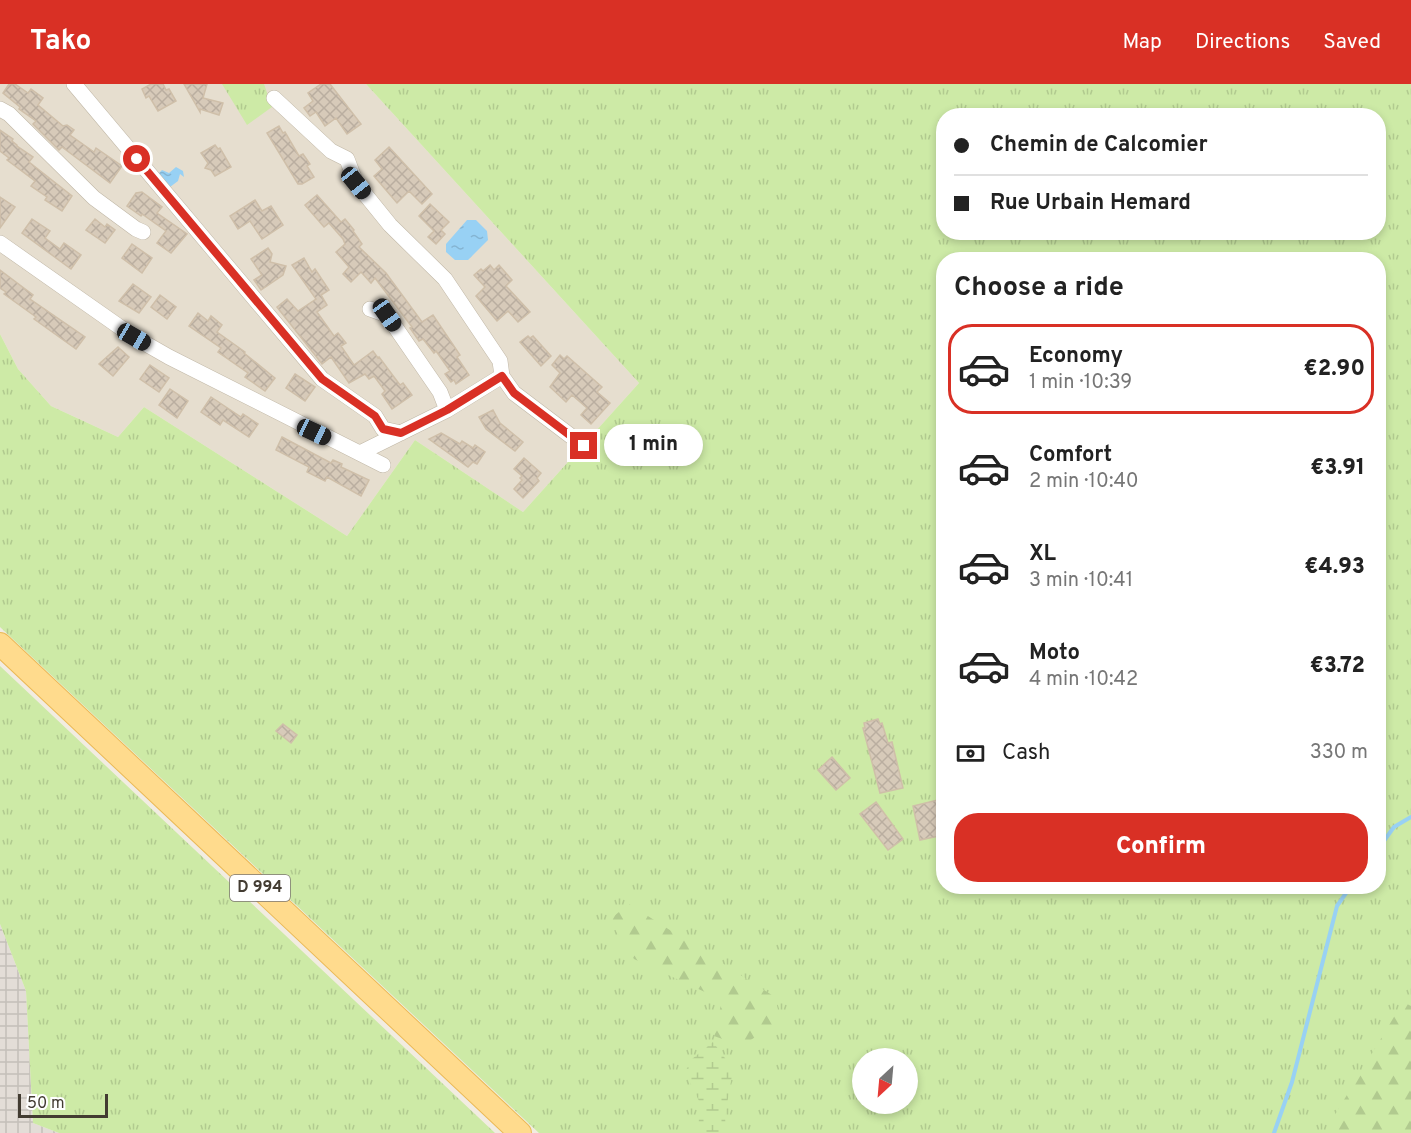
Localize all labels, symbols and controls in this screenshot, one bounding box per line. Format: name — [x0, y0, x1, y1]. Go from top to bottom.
text: Tako — [30, 24, 91, 60]
text: Map — [1122, 29, 1162, 56]
text: Directions — [1195, 29, 1290, 56]
text: Saved — [1323, 29, 1381, 56]
text: Chemin de Calcomier — [990, 132, 1208, 159]
route start — [123, 145, 150, 172]
car — [338, 163, 374, 203]
text: Rue Urbain Hemard — [990, 190, 1191, 217]
text: Choose a ride — [954, 271, 1124, 305]
car — [369, 295, 405, 335]
car — [114, 320, 154, 354]
icon: car — [957, 342, 1011, 396]
text: Economy — [1029, 343, 1123, 370]
text: €2.90 — [1304, 356, 1365, 383]
text: 1 min · 10:39 — [1029, 370, 1132, 396]
car — [294, 416, 334, 448]
callout: 1 min — [605, 425, 704, 467]
route end — [570, 432, 597, 459]
text: 1 min — [629, 432, 678, 458]
icon: car — [957, 441, 1011, 495]
text: Comfort — [1029, 442, 1112, 469]
text: €3.91 — [1310, 455, 1365, 482]
text: 2 min · 10:40 — [1029, 469, 1139, 495]
icon: car — [957, 540, 1011, 594]
text: XL — [1029, 541, 1056, 568]
text: €4.93 — [1304, 554, 1365, 581]
text: 3 min · 10:41 — [1029, 568, 1133, 594]
icon: car — [957, 639, 1011, 693]
text: Moto — [1029, 640, 1080, 667]
text: €3.72 — [1310, 653, 1365, 680]
text: 4 min · 10:42 — [1029, 667, 1138, 693]
icon: cash — [954, 737, 987, 770]
text: Cash — [1002, 740, 1051, 767]
text: 330 m — [1310, 740, 1368, 766]
button: Confirm — [954, 813, 1368, 882]
road number: D 994 — [230, 875, 290, 901]
north arrow — [852, 1048, 918, 1114]
map controls — [852, 1048, 918, 1114]
scale bar — [18, 1091, 108, 1118]
text: 50 m — [27, 1094, 65, 1114]

